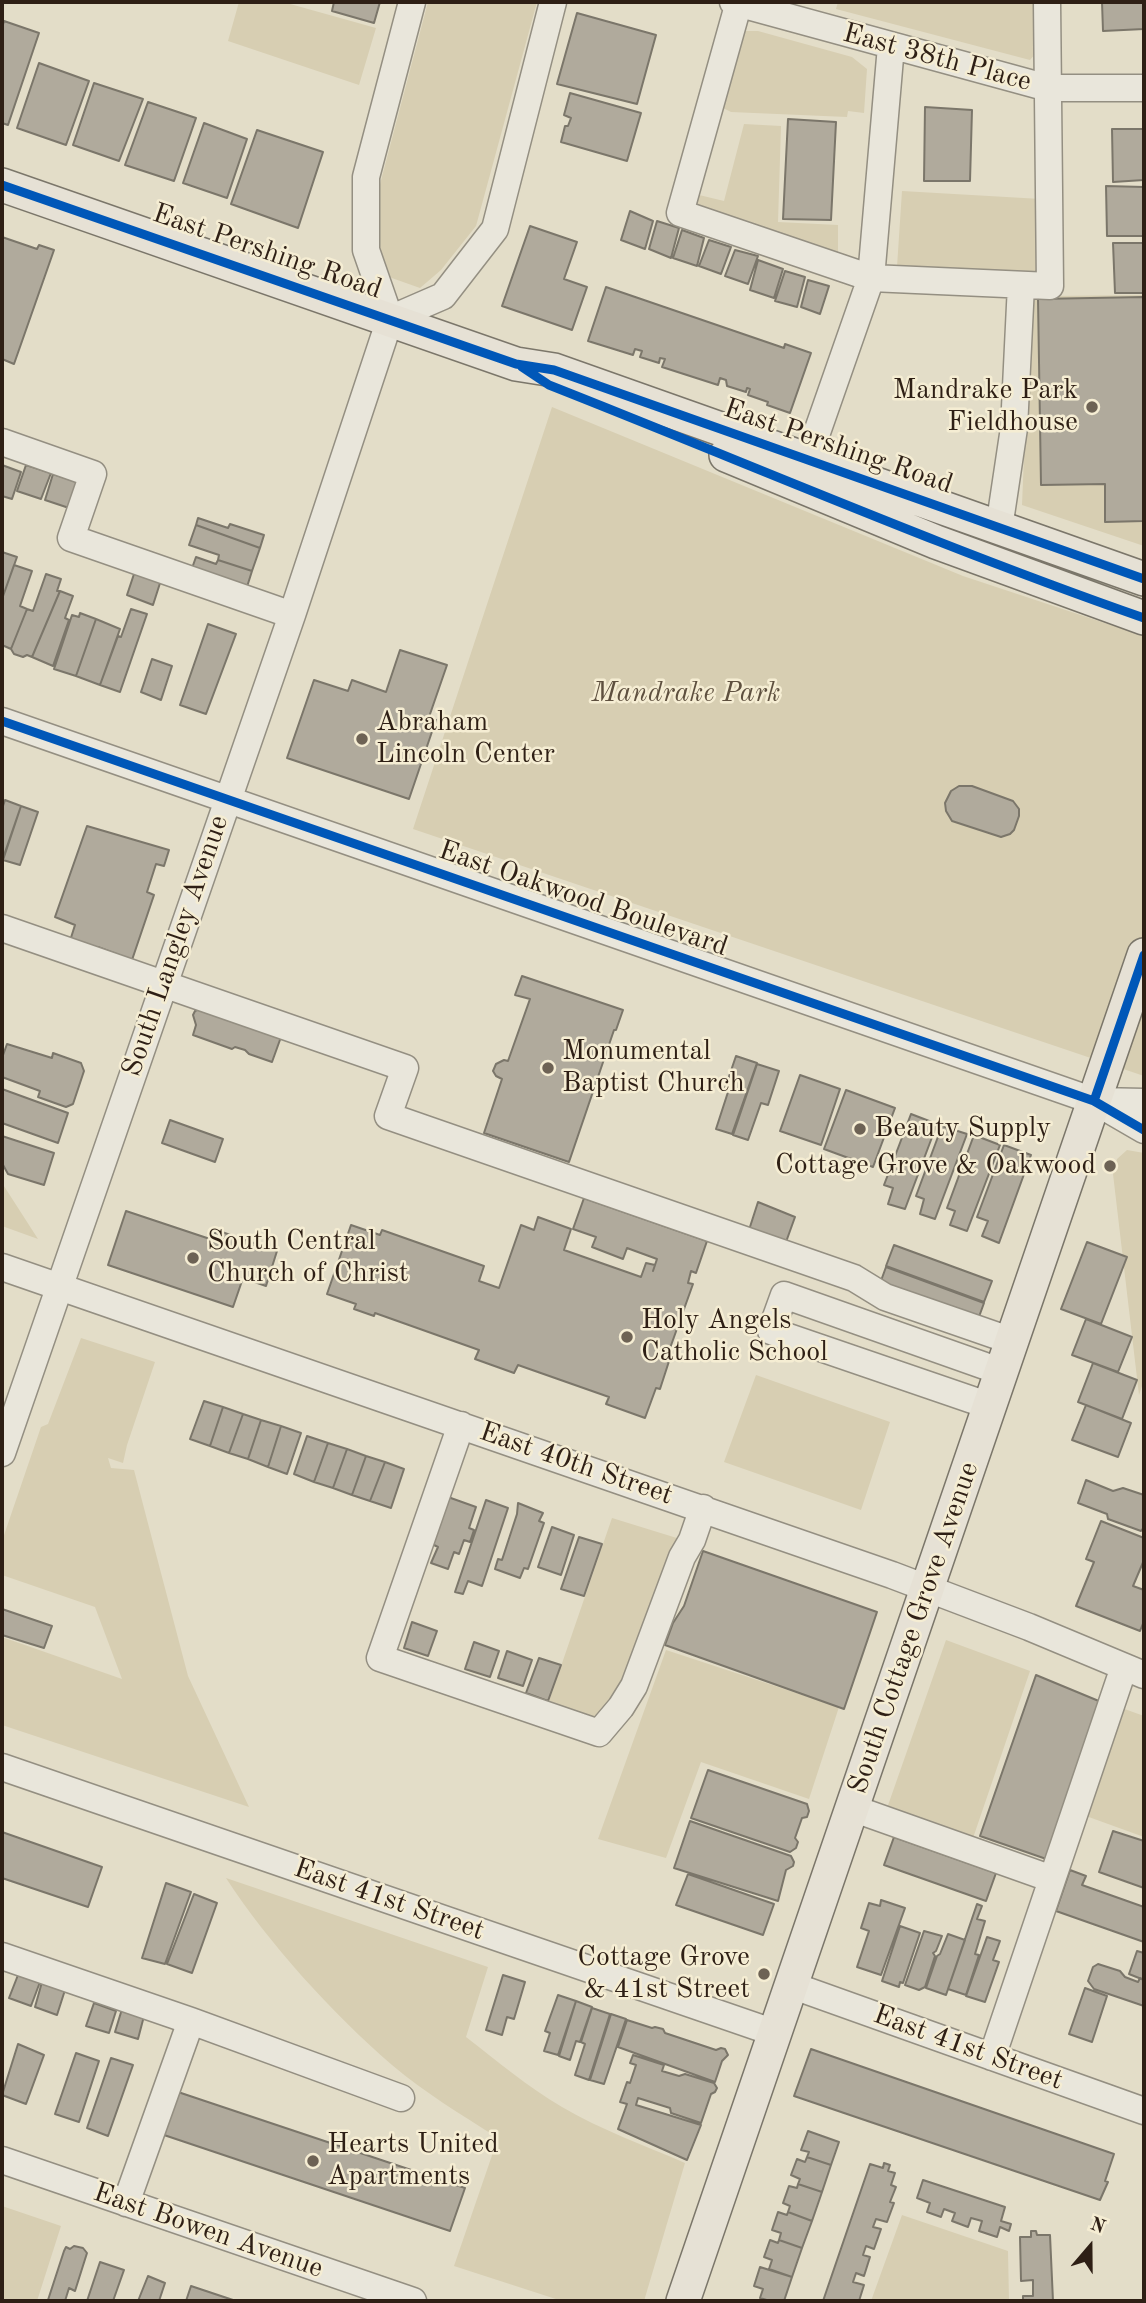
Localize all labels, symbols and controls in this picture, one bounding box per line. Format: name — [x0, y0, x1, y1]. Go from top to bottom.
street label: East 38th Place — [839, 17, 1035, 99]
street label: East Pershing Road — [148, 197, 386, 307]
place label: Mandrake Park Fieldhouse — [893, 374, 1078, 440]
street label: East Pershing Road — [719, 392, 957, 502]
marker: Mandrake Park Fieldhouse — [1084, 399, 1100, 415]
park label: Mandrake Park — [592, 677, 780, 711]
place label: Abraham Lincoln Center — [376, 706, 555, 772]
marker: Abraham Lincoln Center — [354, 731, 370, 747]
street label: South Langley Avenue — [116, 811, 236, 1081]
street label: East Oakwood Boulevard — [434, 834, 732, 964]
place label: Monumental Baptist Church — [562, 1035, 745, 1101]
marker: Monumental Baptist Church — [540, 1060, 556, 1076]
place label: Beauty Supply — [874, 1112, 1051, 1146]
marker: Beauty Supply — [852, 1121, 868, 1137]
place label: Cottage Grove & Oakwood — [775, 1149, 1096, 1183]
marker: Cottage Grove & Oakwood — [1102, 1158, 1118, 1174]
place label: South Central Church of Christ — [207, 1225, 409, 1291]
marker: South Central Church of Christ — [185, 1250, 201, 1266]
place label: Holy Angels Catholic School — [641, 1304, 828, 1370]
marker: Holy Angels Catholic School — [619, 1329, 635, 1345]
street label: East 40th Street — [475, 1415, 677, 1513]
street label: South Cottage Grove Avenue — [841, 1458, 987, 1798]
street label: East 41st Street — [289, 1852, 489, 1948]
place label: Cottage Grove & 41st Street — [577, 1941, 750, 2007]
marker: Cottage Grove & 41st Street — [756, 1966, 772, 1982]
street label: East 41st Street — [869, 1998, 1067, 2098]
place label: Hearts United Apartments — [327, 2128, 499, 2194]
marker: Hearts United Apartments — [305, 2153, 321, 2169]
street label: East Bowen Avenue — [89, 2176, 327, 2286]
north arrow — [1055, 2212, 1125, 2282]
text: N — [1087, 2215, 1107, 2238]

